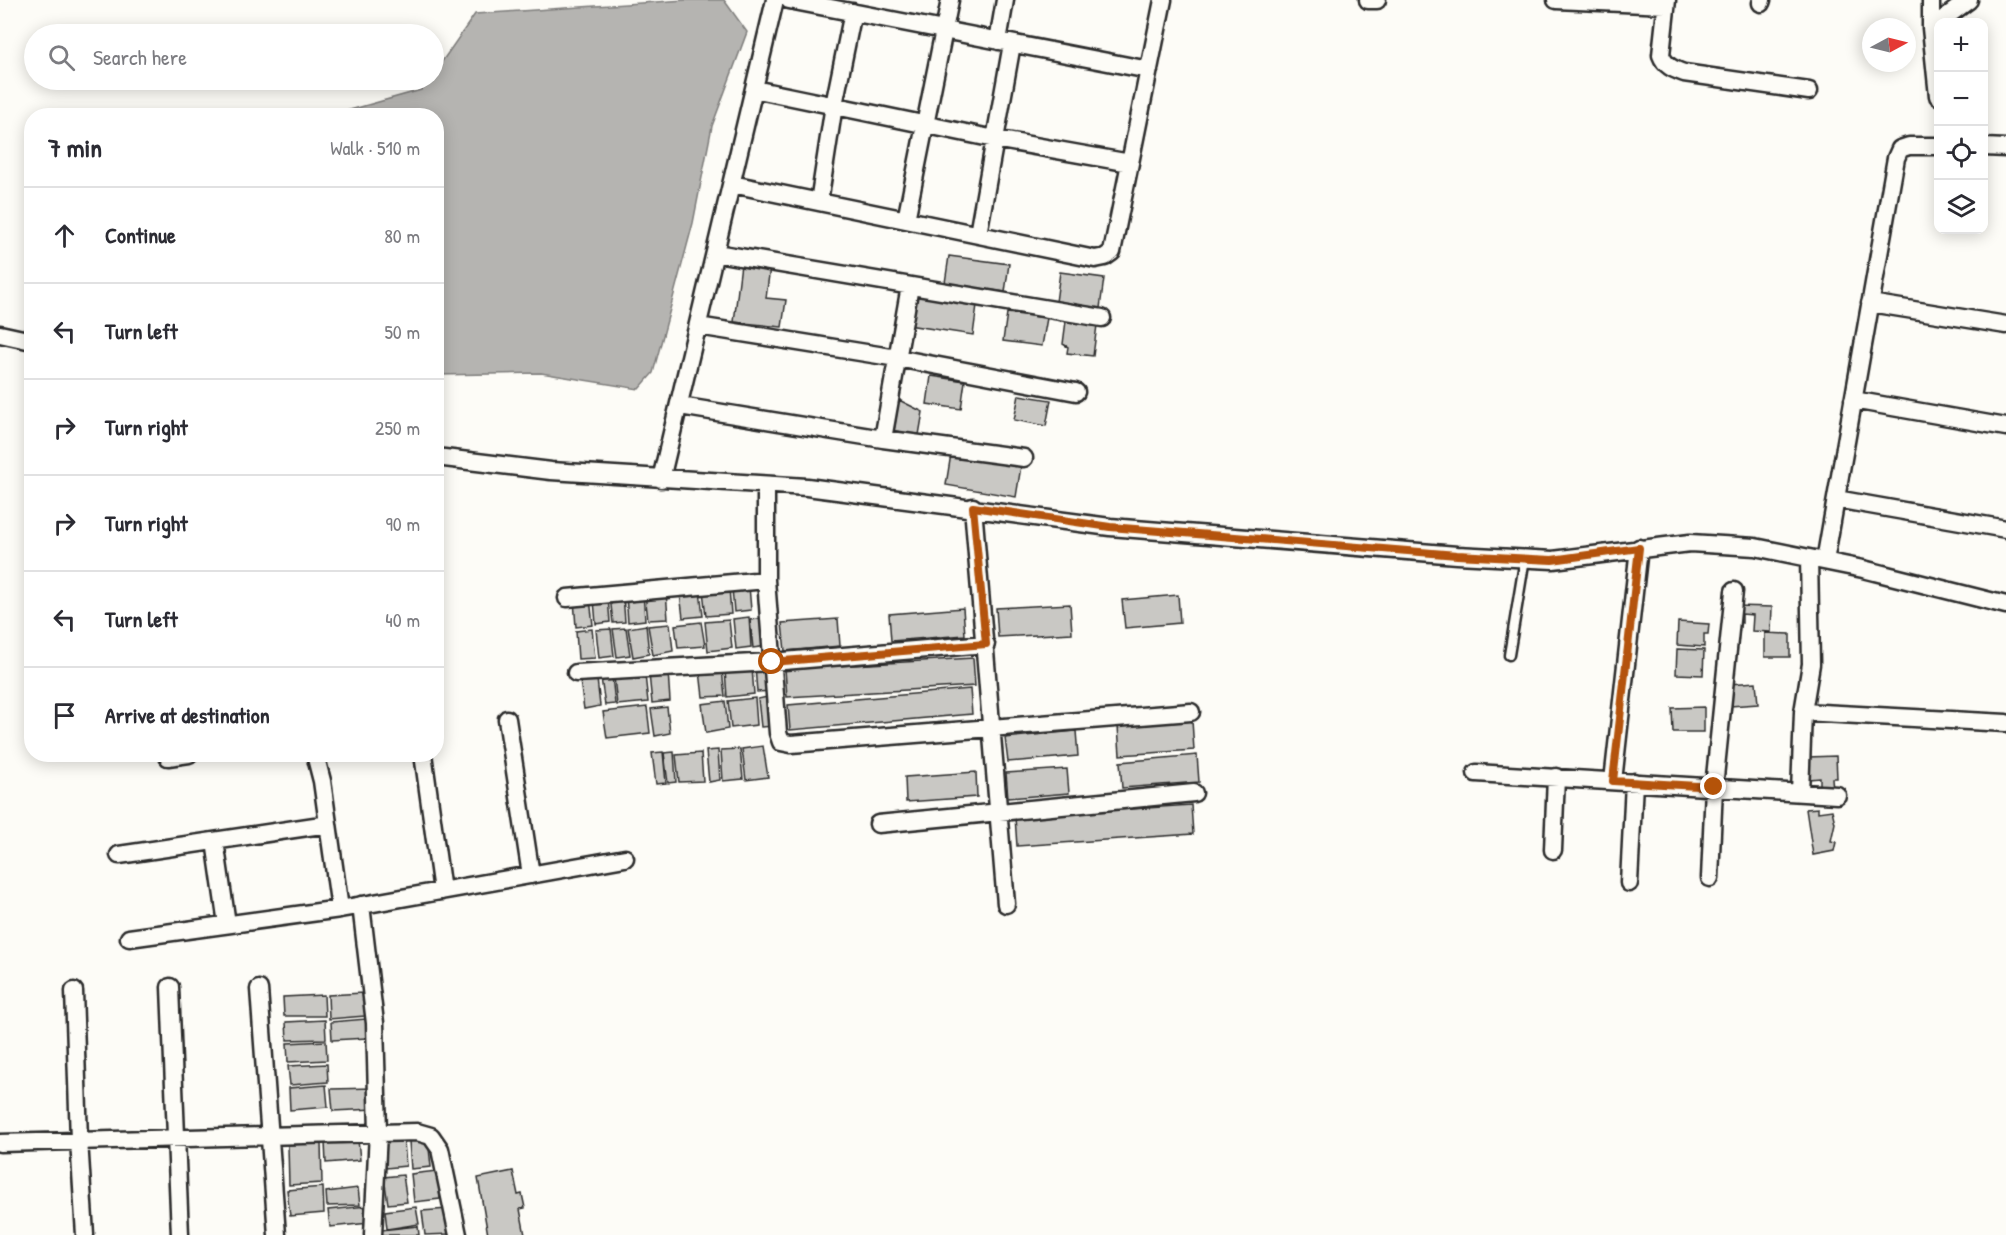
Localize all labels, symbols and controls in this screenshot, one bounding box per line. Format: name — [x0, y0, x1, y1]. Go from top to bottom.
north arrow — [1862, 18, 1916, 72]
map controls — [1934, 18, 1988, 234]
button: + — [1934, 18, 1988, 72]
search box — [24, 24, 444, 90]
icon: search — [45, 41, 78, 74]
text: Search here — [93, 42, 187, 72]
button: − — [1934, 72, 1988, 126]
button: locate — [1934, 126, 1988, 180]
text: 7 min — [48, 130, 102, 165]
text: Walk · 510 m — [330, 134, 420, 161]
button: layers — [1934, 180, 1988, 234]
icon: ahead — [48, 219, 81, 252]
text: Continue — [105, 220, 176, 250]
text: 80 m — [384, 222, 420, 249]
icon: left — [48, 315, 81, 348]
text: Turn left — [105, 316, 178, 346]
text: 50 m — [384, 318, 420, 345]
icon: right — [48, 411, 81, 444]
text: Turn right — [105, 412, 188, 442]
text: 250 m — [375, 414, 420, 441]
icon: right — [48, 507, 81, 540]
text: Turn right — [105, 508, 188, 538]
text: 90 m — [386, 510, 420, 537]
icon: left — [48, 603, 81, 636]
text: Turn left — [105, 604, 178, 634]
text: 40 m — [385, 606, 420, 633]
route start — [758, 648, 784, 674]
icon: arrive — [48, 699, 81, 732]
text: Arrive at destination — [105, 700, 270, 730]
route end — [1700, 773, 1726, 799]

